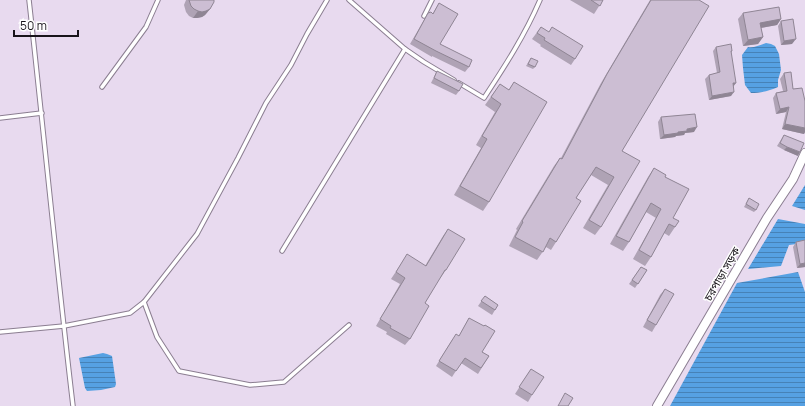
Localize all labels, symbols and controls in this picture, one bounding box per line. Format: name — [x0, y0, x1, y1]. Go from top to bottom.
scale bar — [14, 12, 78, 38]
text: 50 m — [20, 17, 47, 34]
street label: চরপাড়া সড়ক — [700, 244, 743, 304]

